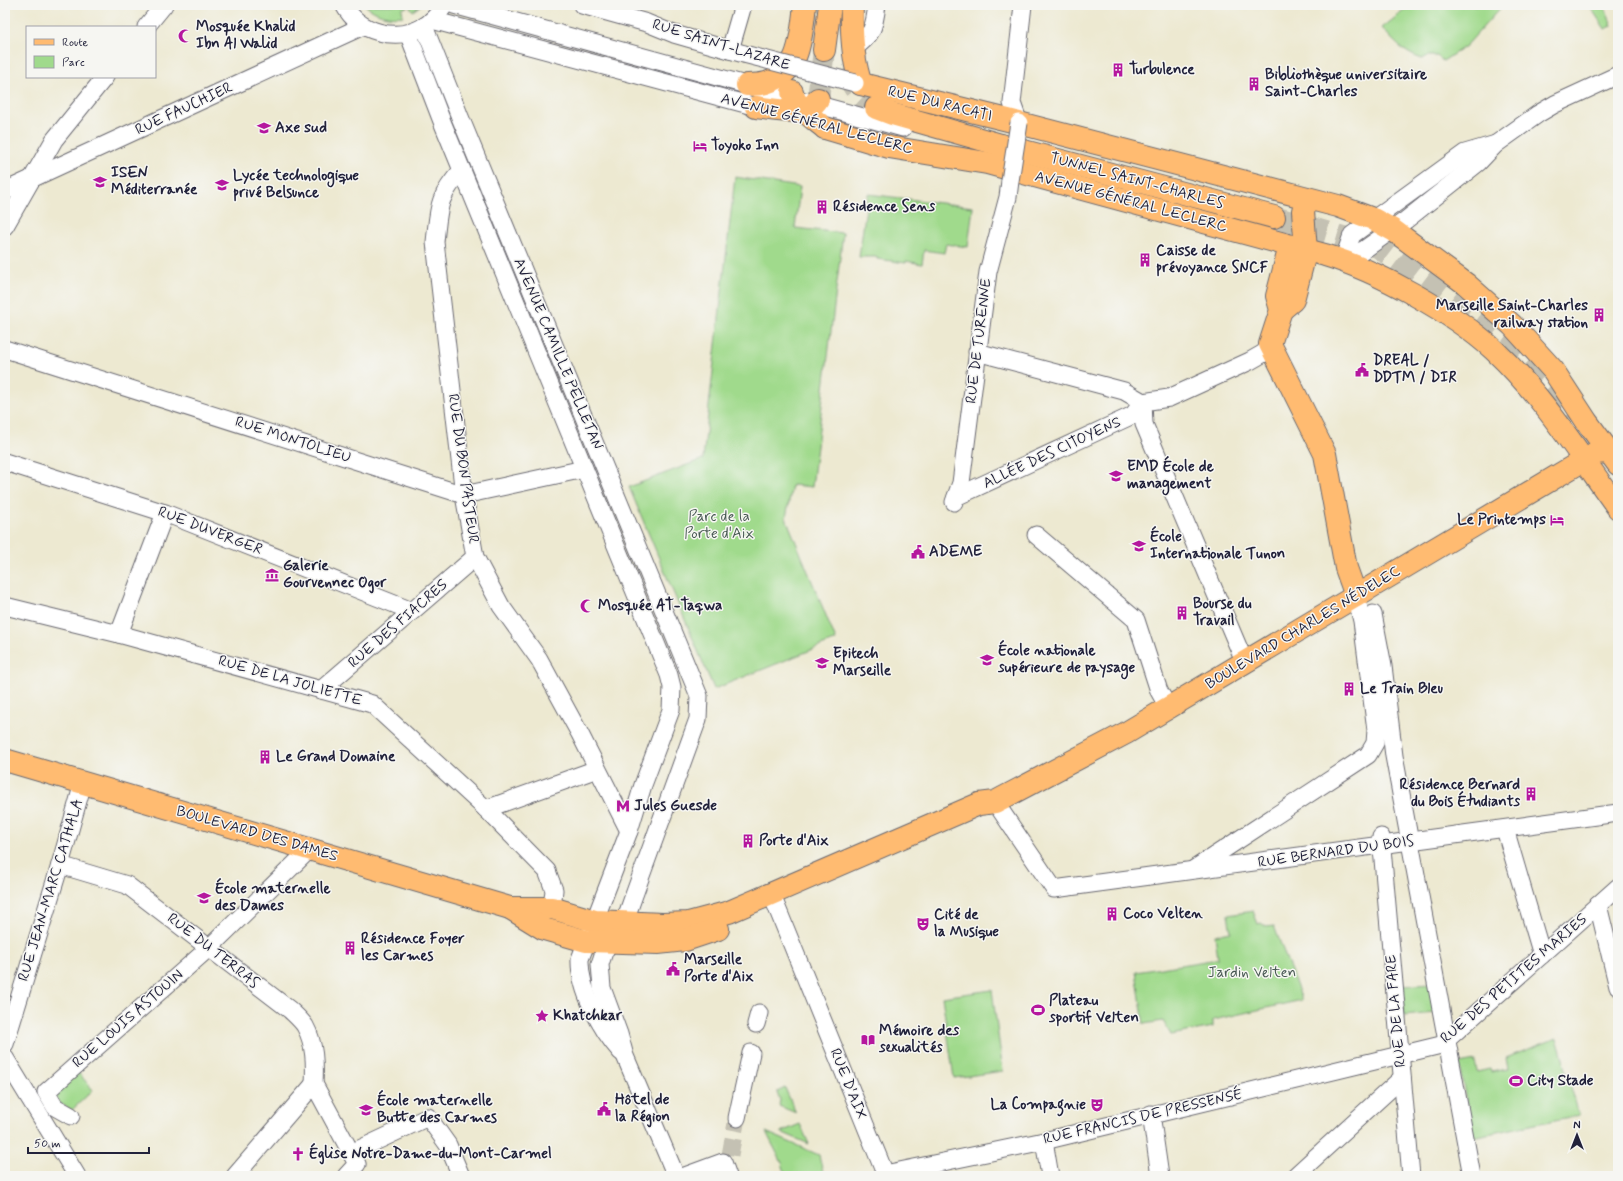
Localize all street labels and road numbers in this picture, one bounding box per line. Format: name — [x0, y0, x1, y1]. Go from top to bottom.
street label: RUE SAINT-LAZARE — [650, 15, 793, 76]
street label: RUE FAUCHIER — [132, 78, 236, 140]
street label: RUE DU RACATI — [886, 81, 994, 127]
street label: AVENUE GÉNÉRAL LECLERC — [718, 88, 916, 159]
street label: TUNNEL SAINT-CHARLES — [1048, 148, 1227, 214]
street label: AVENUE GÉNÉRAL LECLERC — [1032, 166, 1230, 237]
street label: AVENUE CAMILLE PELLETAN — [508, 255, 608, 453]
street label: RUE DE TURENNE — [961, 277, 997, 405]
street label: RUE DU BON PASTEUR — [443, 393, 483, 546]
street label: ALLÉE DES CITOYENS — [979, 411, 1124, 494]
street label: RUE MONTOLIEU — [232, 412, 354, 468]
street label: RUE DUVERGER — [155, 502, 265, 560]
street label: BOULEVARD CHARLES NÉDELEC — [1201, 561, 1405, 694]
street label: RUE DES FIACRES — [344, 575, 452, 673]
street label: RUE DE LA JOLIETTE — [216, 651, 365, 711]
street label: RUE JEAN-MARC CATHALA — [14, 796, 88, 984]
street label: BOULEVARD DES DAMES — [174, 801, 340, 867]
street label: RUE BERNARD DU BOIS — [1257, 831, 1416, 873]
street label: RUE DU TERRAS — [163, 909, 264, 994]
street label: RUE DES PETITES MARIES — [1436, 909, 1592, 1048]
street label: RUE DE LA FARE — [1381, 953, 1411, 1068]
street label: RUE LOUIS ASTOUIN — [68, 965, 188, 1073]
street label: RUE D'AIX — [825, 1046, 871, 1122]
street label: RUE FRANCIS DE PRESSENSÉ — [1041, 1083, 1245, 1150]

